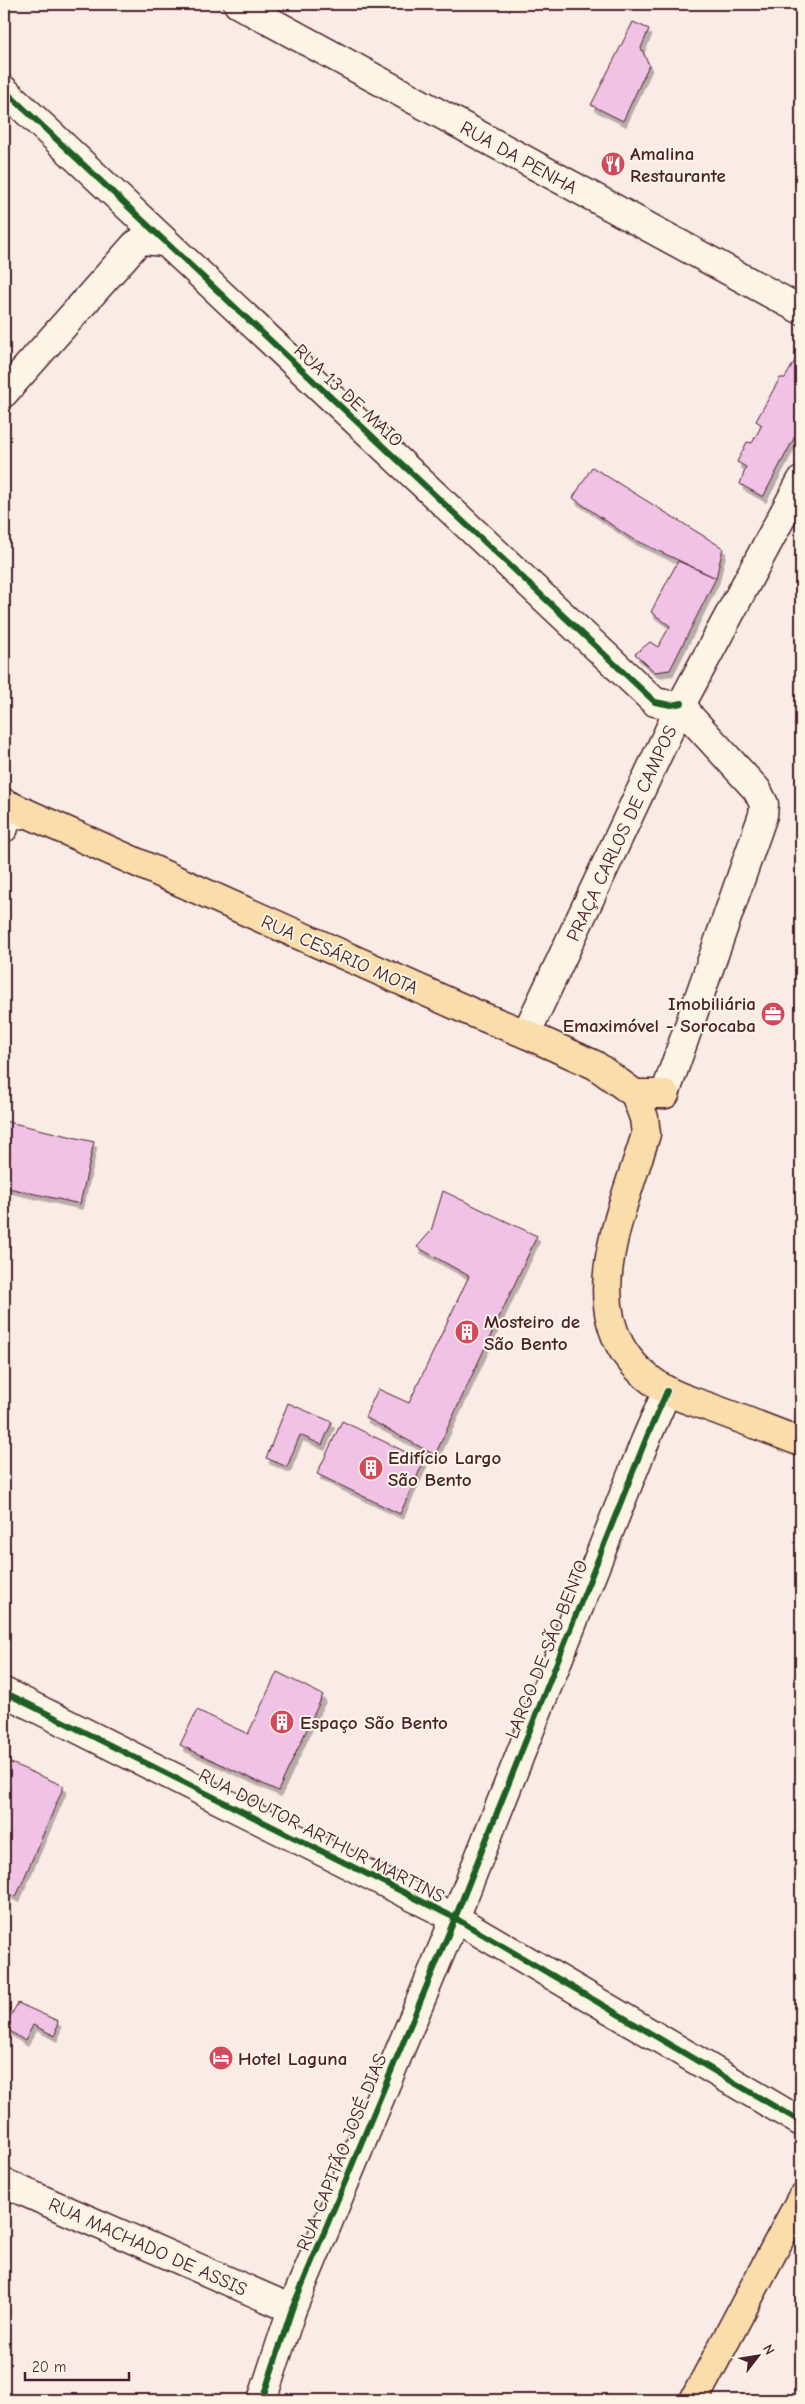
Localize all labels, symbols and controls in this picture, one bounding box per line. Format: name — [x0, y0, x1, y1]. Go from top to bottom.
street label: RUA DA PENHA — [456, 117, 581, 199]
place label: Amalina Restaurante — [630, 143, 726, 187]
restaurant icon: Amalina Restaurante — [600, 151, 626, 177]
street label: RUA 13 DE MAIO — [289, 340, 407, 452]
street label: PRAÇA CARLOS DE CAMPOS — [562, 722, 682, 945]
street label: RUA CESÁRIO MOTA — [258, 910, 421, 999]
place label: Imobiliária Emaximóvel - Sorocaba — [563, 993, 756, 1037]
office icon: Imobiliária Emaximóvel - Sorocaba — [760, 1001, 786, 1027]
place label: Mosteiro de São Bento — [484, 1311, 580, 1355]
building icon: Mosteiro de São Bento — [454, 1319, 480, 1345]
place label: Edifício Largo São Bento — [388, 1447, 502, 1491]
building icon: Edifício Largo São Bento — [358, 1455, 384, 1481]
street label: LARGO DE SÃO BENTO — [501, 1557, 593, 1742]
building icon: Espaço São Bento — [269, 1709, 295, 1735]
place label: Espaço São Bento — [300, 1712, 448, 1734]
street label: RUA DOUTOR ARTHUR MARTINS — [195, 1764, 448, 1908]
hotel icon: Hotel Laguna — [208, 2045, 234, 2071]
place label: Hotel Laguna — [238, 2048, 347, 2070]
street label: RUA CAPITÃO JOSÉ DIAS — [292, 2051, 392, 2254]
street label: RUA MACHADO DE ASSIS — [45, 2193, 250, 2301]
north arrow — [732, 2332, 782, 2382]
text: N — [759, 2341, 778, 2358]
scale bar — [25, 2349, 129, 2381]
text: 20 m — [32, 2358, 66, 2376]

